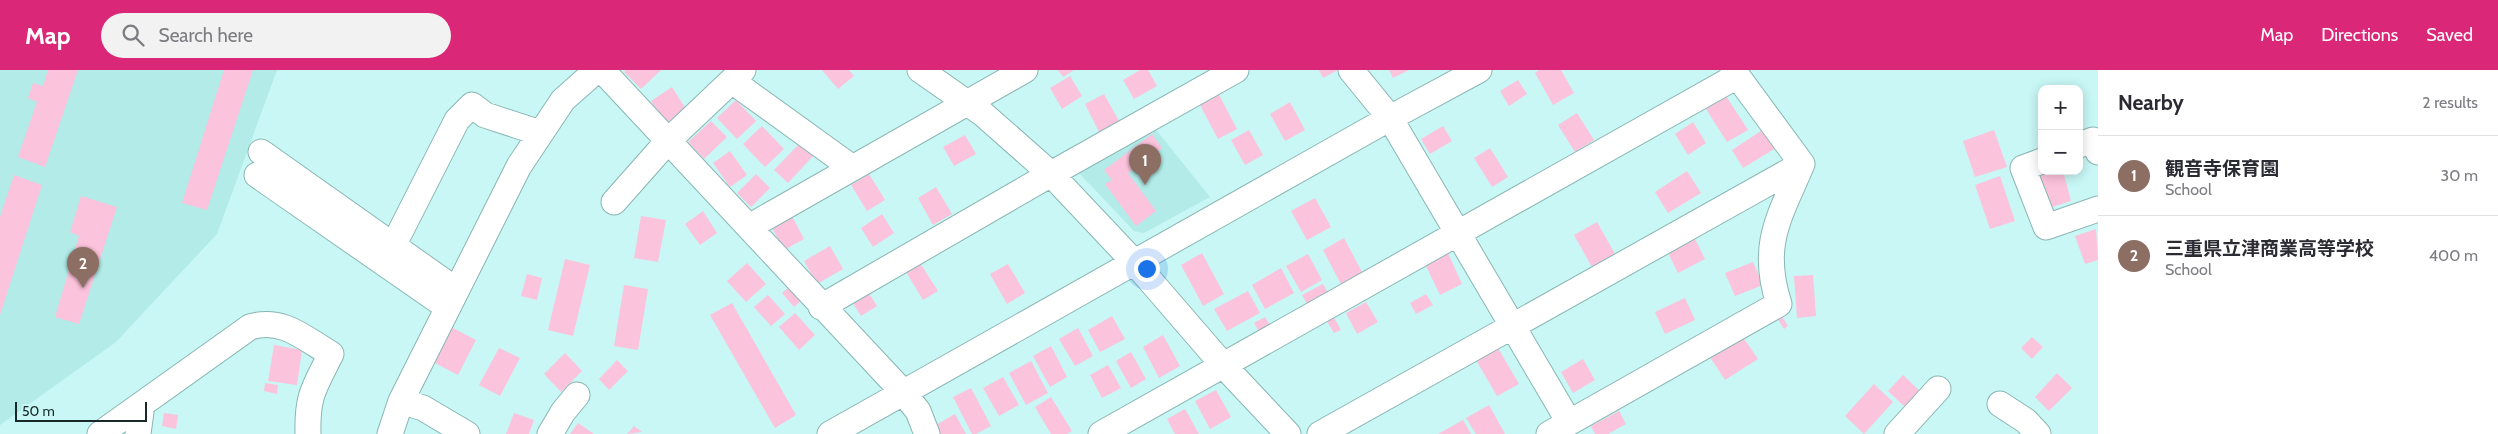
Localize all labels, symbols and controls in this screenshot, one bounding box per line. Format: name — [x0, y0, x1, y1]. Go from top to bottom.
search box — [101, 13, 451, 58]
text: Map — [25, 21, 71, 50]
icon: search — [119, 21, 147, 49]
text: Search here — [159, 24, 253, 47]
text: Map — [2260, 24, 2293, 46]
text: Directions — [2321, 24, 2398, 46]
text: Saved — [2426, 24, 2473, 46]
map controls — [2038, 85, 2083, 175]
button: + — [2038, 85, 2083, 130]
text: Nearby — [2118, 90, 2184, 115]
text: 2 results — [2422, 93, 2478, 112]
button: − — [2038, 130, 2083, 175]
pin: 1 — [1129, 144, 1161, 185]
text: 観音寺保育園 — [2165, 157, 2279, 180]
text: 1 — [2131, 166, 2137, 185]
text: 30 m — [2441, 166, 2478, 185]
text: School — [2165, 180, 2212, 199]
text: 三重県立津商業高等学校 — [2165, 237, 2374, 260]
text: 2 — [2130, 246, 2138, 265]
text: 400 m — [2429, 246, 2478, 265]
pin: 2 — [67, 247, 99, 288]
your location — [1134, 256, 1160, 282]
text: School — [2165, 260, 2212, 279]
scale bar — [15, 399, 148, 422]
text: 50 m — [22, 402, 55, 420]

